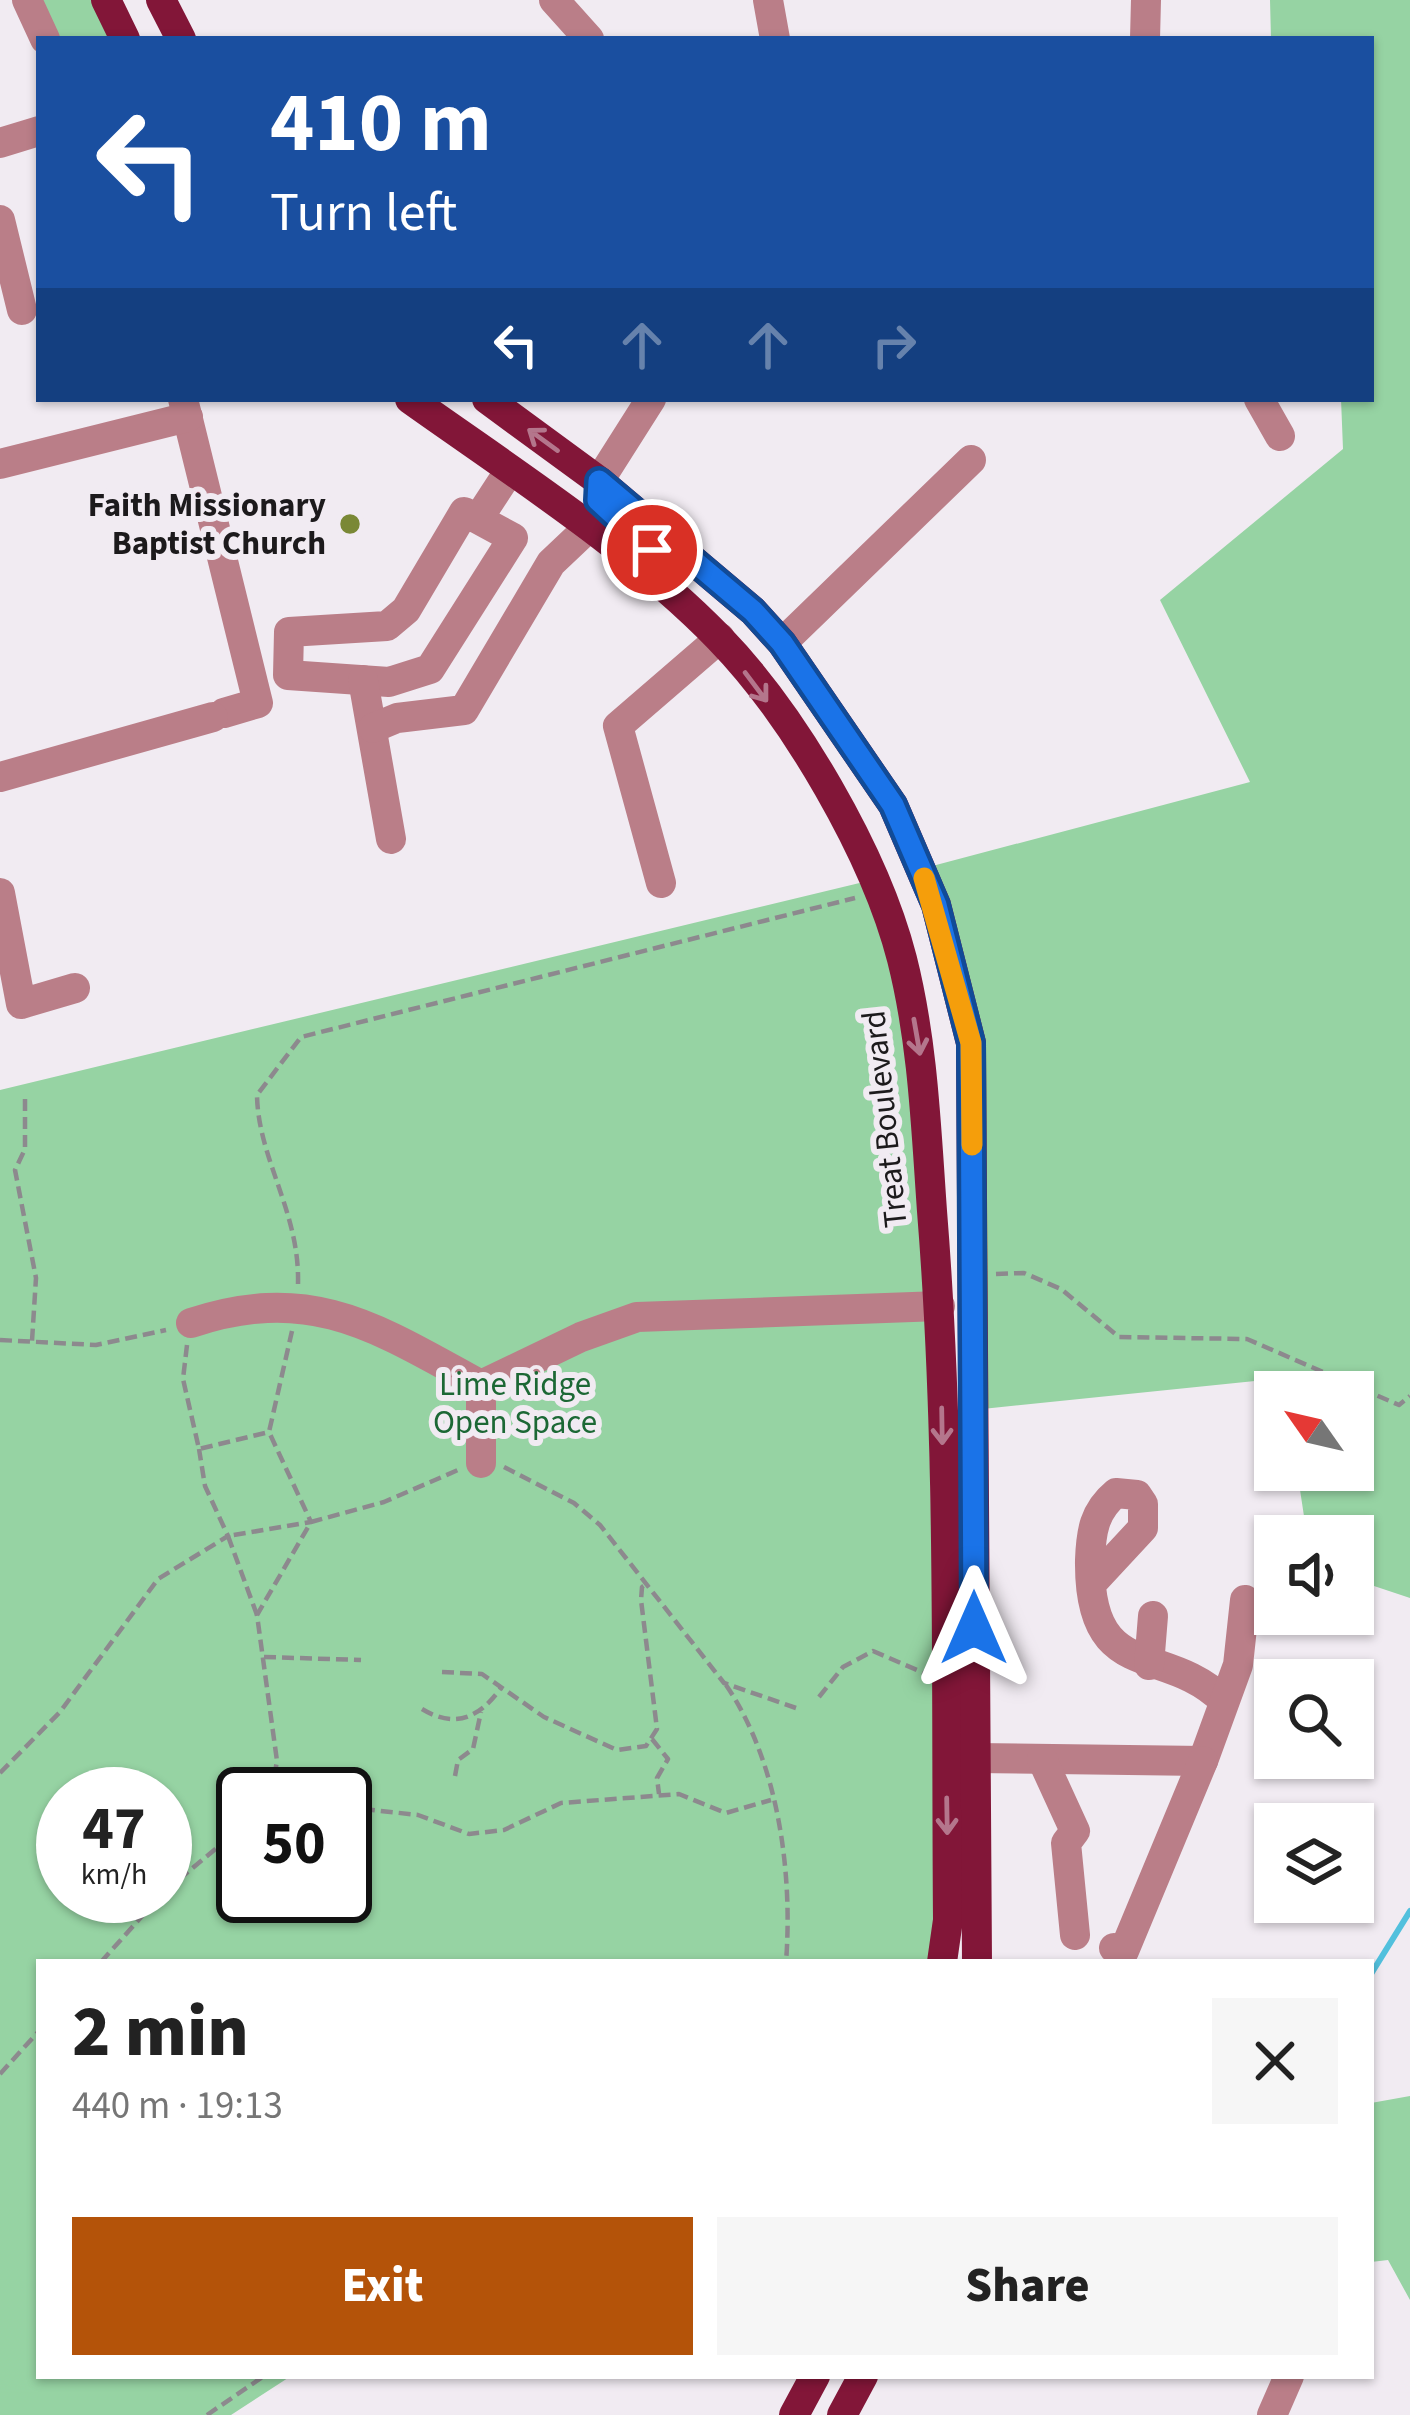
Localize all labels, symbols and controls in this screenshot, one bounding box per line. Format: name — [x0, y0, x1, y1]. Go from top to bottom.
text: 410 m — [270, 64, 492, 184]
icon: left — [72, 84, 228, 240]
text: Turn left — [270, 175, 457, 252]
icon: left — [483, 312, 549, 378]
icon: ahead — [609, 312, 675, 378]
icon: ahead — [735, 312, 801, 378]
icon: right — [861, 312, 927, 378]
one-way arrow — [527, 428, 560, 453]
place label: Faith Missionary Baptist Church — [88, 482, 326, 567]
pin — [601, 499, 703, 601]
marker: Faith Missionary Baptist Church — [337, 511, 363, 537]
icon: arrive — [619, 517, 685, 583]
one-way arrow — [743, 670, 769, 703]
street label: Treat Boulevard — [850, 1008, 920, 1230]
one-way arrow — [906, 1017, 929, 1056]
park label: Lime Ridge Open Space — [433, 1361, 597, 1446]
north arrow — [1254, 1371, 1374, 1491]
map controls — [1254, 1371, 1374, 1923]
one-way arrow — [930, 1406, 953, 1445]
button: sound — [1254, 1515, 1374, 1635]
position arrow — [911, 1565, 1037, 1691]
button: search — [1254, 1659, 1374, 1779]
speed limit sign: 50 — [216, 1767, 372, 1923]
text: 47 — [82, 1787, 146, 1872]
one-way arrow — [936, 1796, 958, 1835]
button: layers — [1254, 1803, 1374, 1923]
text: km/h — [81, 1853, 147, 1896]
text: 2 min — [72, 1981, 249, 2084]
button: close — [1212, 1998, 1338, 2124]
text: 440 m · 19:13 — [72, 2078, 283, 2134]
button: Exit — [72, 2217, 693, 2355]
button: Share — [717, 2217, 1338, 2355]

